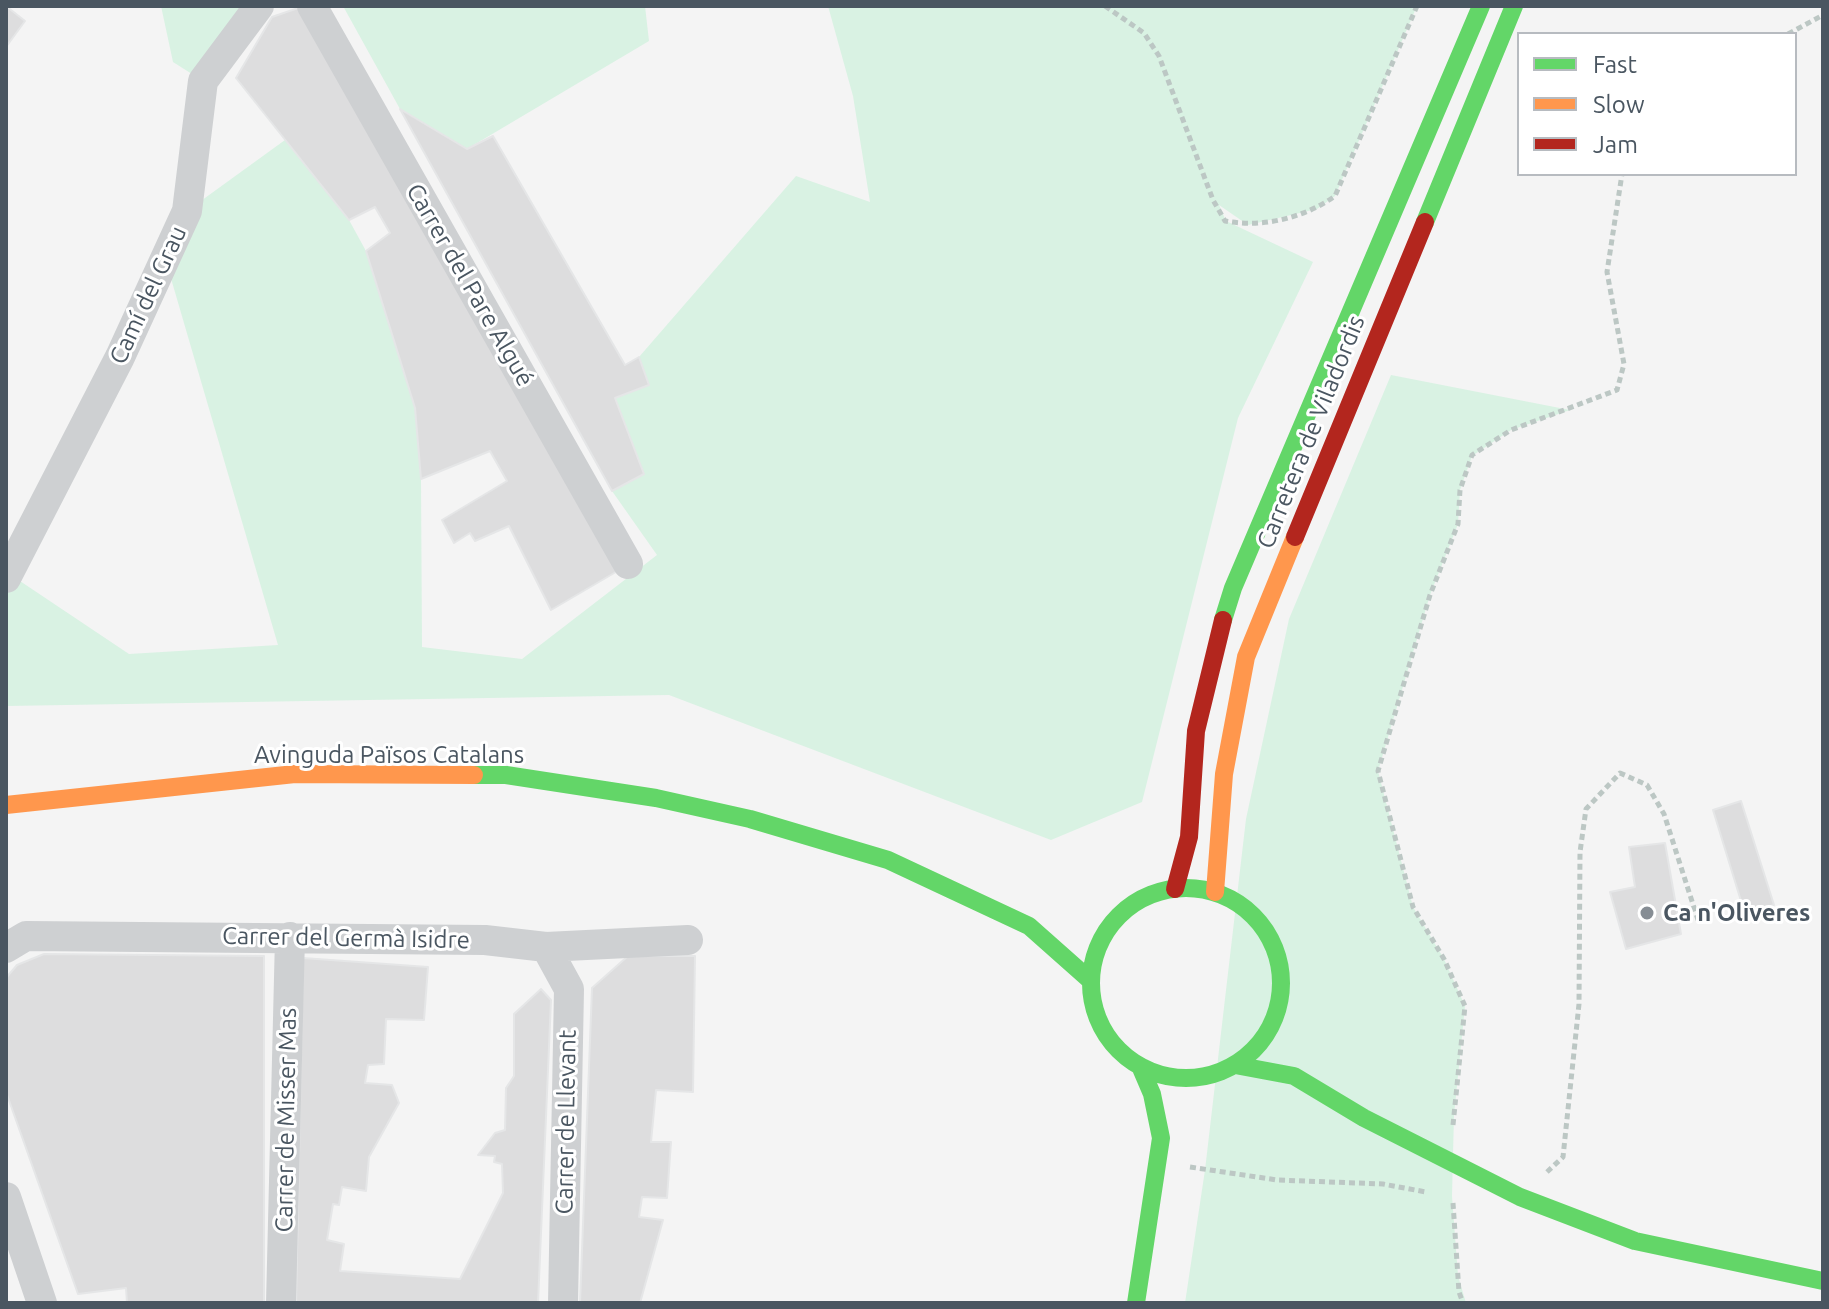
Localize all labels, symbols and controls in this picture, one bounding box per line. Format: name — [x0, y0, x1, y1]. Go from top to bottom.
legend — [1517, 32, 1797, 176]
text: Fast — [1593, 51, 1637, 78]
text: Slow — [1593, 91, 1645, 118]
text: Jam — [1593, 131, 1638, 158]
street label: Carrer del Pare Algué — [400, 179, 540, 391]
street label: Camí del Grau — [103, 221, 193, 369]
street label: Carretera de Viladordis — [1251, 311, 1371, 553]
street label: Avinguda Països Catalans — [254, 741, 524, 769]
place label: Ca n'Oliveres — [1663, 899, 1810, 927]
marker: Ca n'Oliveres — [1638, 904, 1656, 922]
street label: Carrer del Germà Isidre — [222, 921, 470, 955]
street label: Carrer de Misser Mas — [270, 1007, 302, 1233]
street label: Carrer de Llevant — [550, 1029, 582, 1215]

